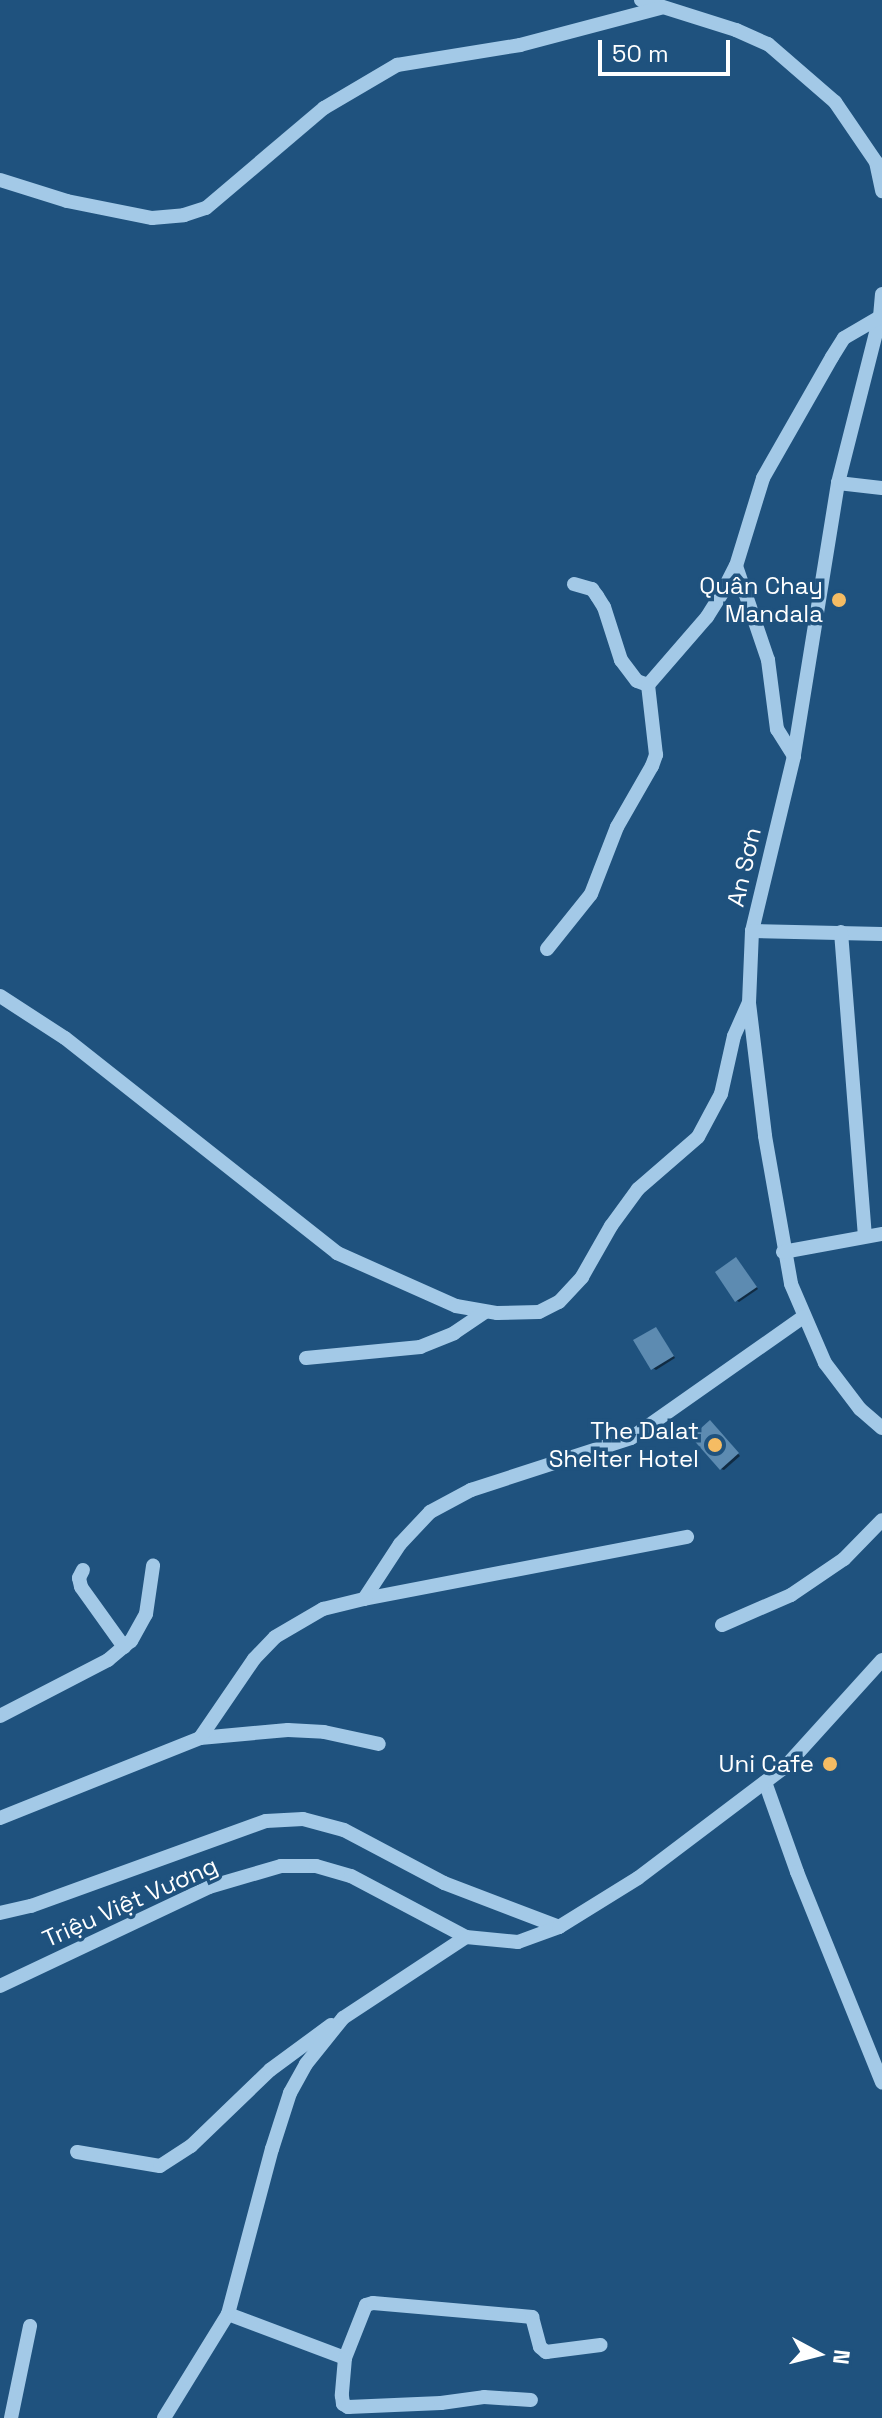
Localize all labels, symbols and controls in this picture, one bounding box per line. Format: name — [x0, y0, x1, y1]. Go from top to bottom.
scale bar — [602, 24, 734, 74]
text: 50 m — [612, 38, 669, 69]
place label: Quân Chay Mandala — [699, 572, 823, 628]
marker: Quân Chay Mandala — [830, 591, 848, 609]
street label: An Sơn — [721, 824, 767, 910]
place label: The Dalat Shelter Hotel — [549, 1417, 699, 1473]
marker: The Dalat Shelter Hotel — [706, 1436, 724, 1454]
place label: Uni Cafe — [719, 1750, 814, 1778]
marker: Uni Cafe — [821, 1755, 839, 1773]
street label: Triệu Việt Vương — [38, 1850, 222, 1954]
north arrow — [778, 2314, 858, 2394]
text: N — [827, 2348, 857, 2366]

